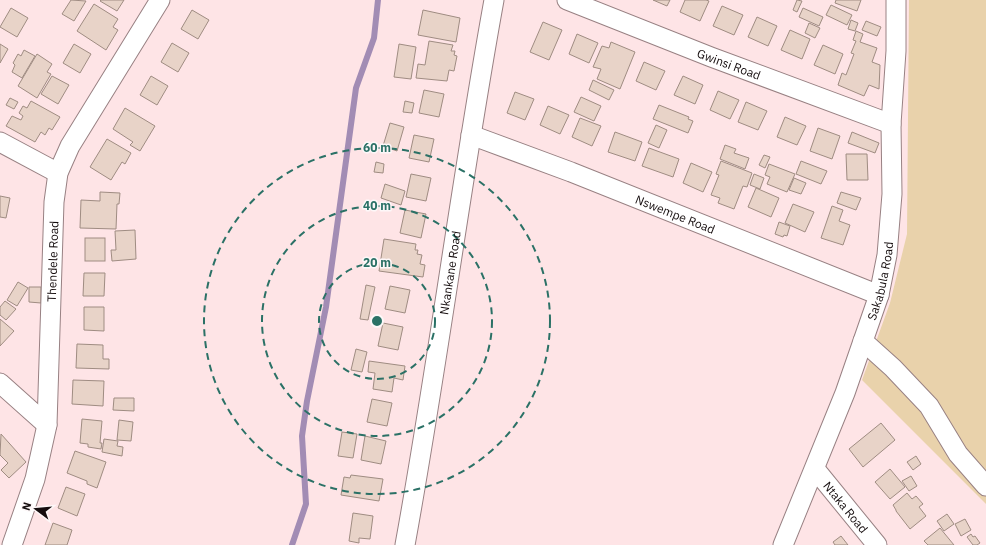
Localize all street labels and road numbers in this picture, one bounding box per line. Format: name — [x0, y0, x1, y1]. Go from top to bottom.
street label: Gwinsi Road — [695, 45, 763, 82]
street label: Nswempe Road — [633, 191, 717, 236]
street label: Thendele Road — [43, 221, 61, 302]
street label: Nkankane Road — [436, 230, 463, 316]
street label: Sakabula Road — [863, 241, 896, 322]
street label: Ntaka Road — [820, 478, 871, 536]

